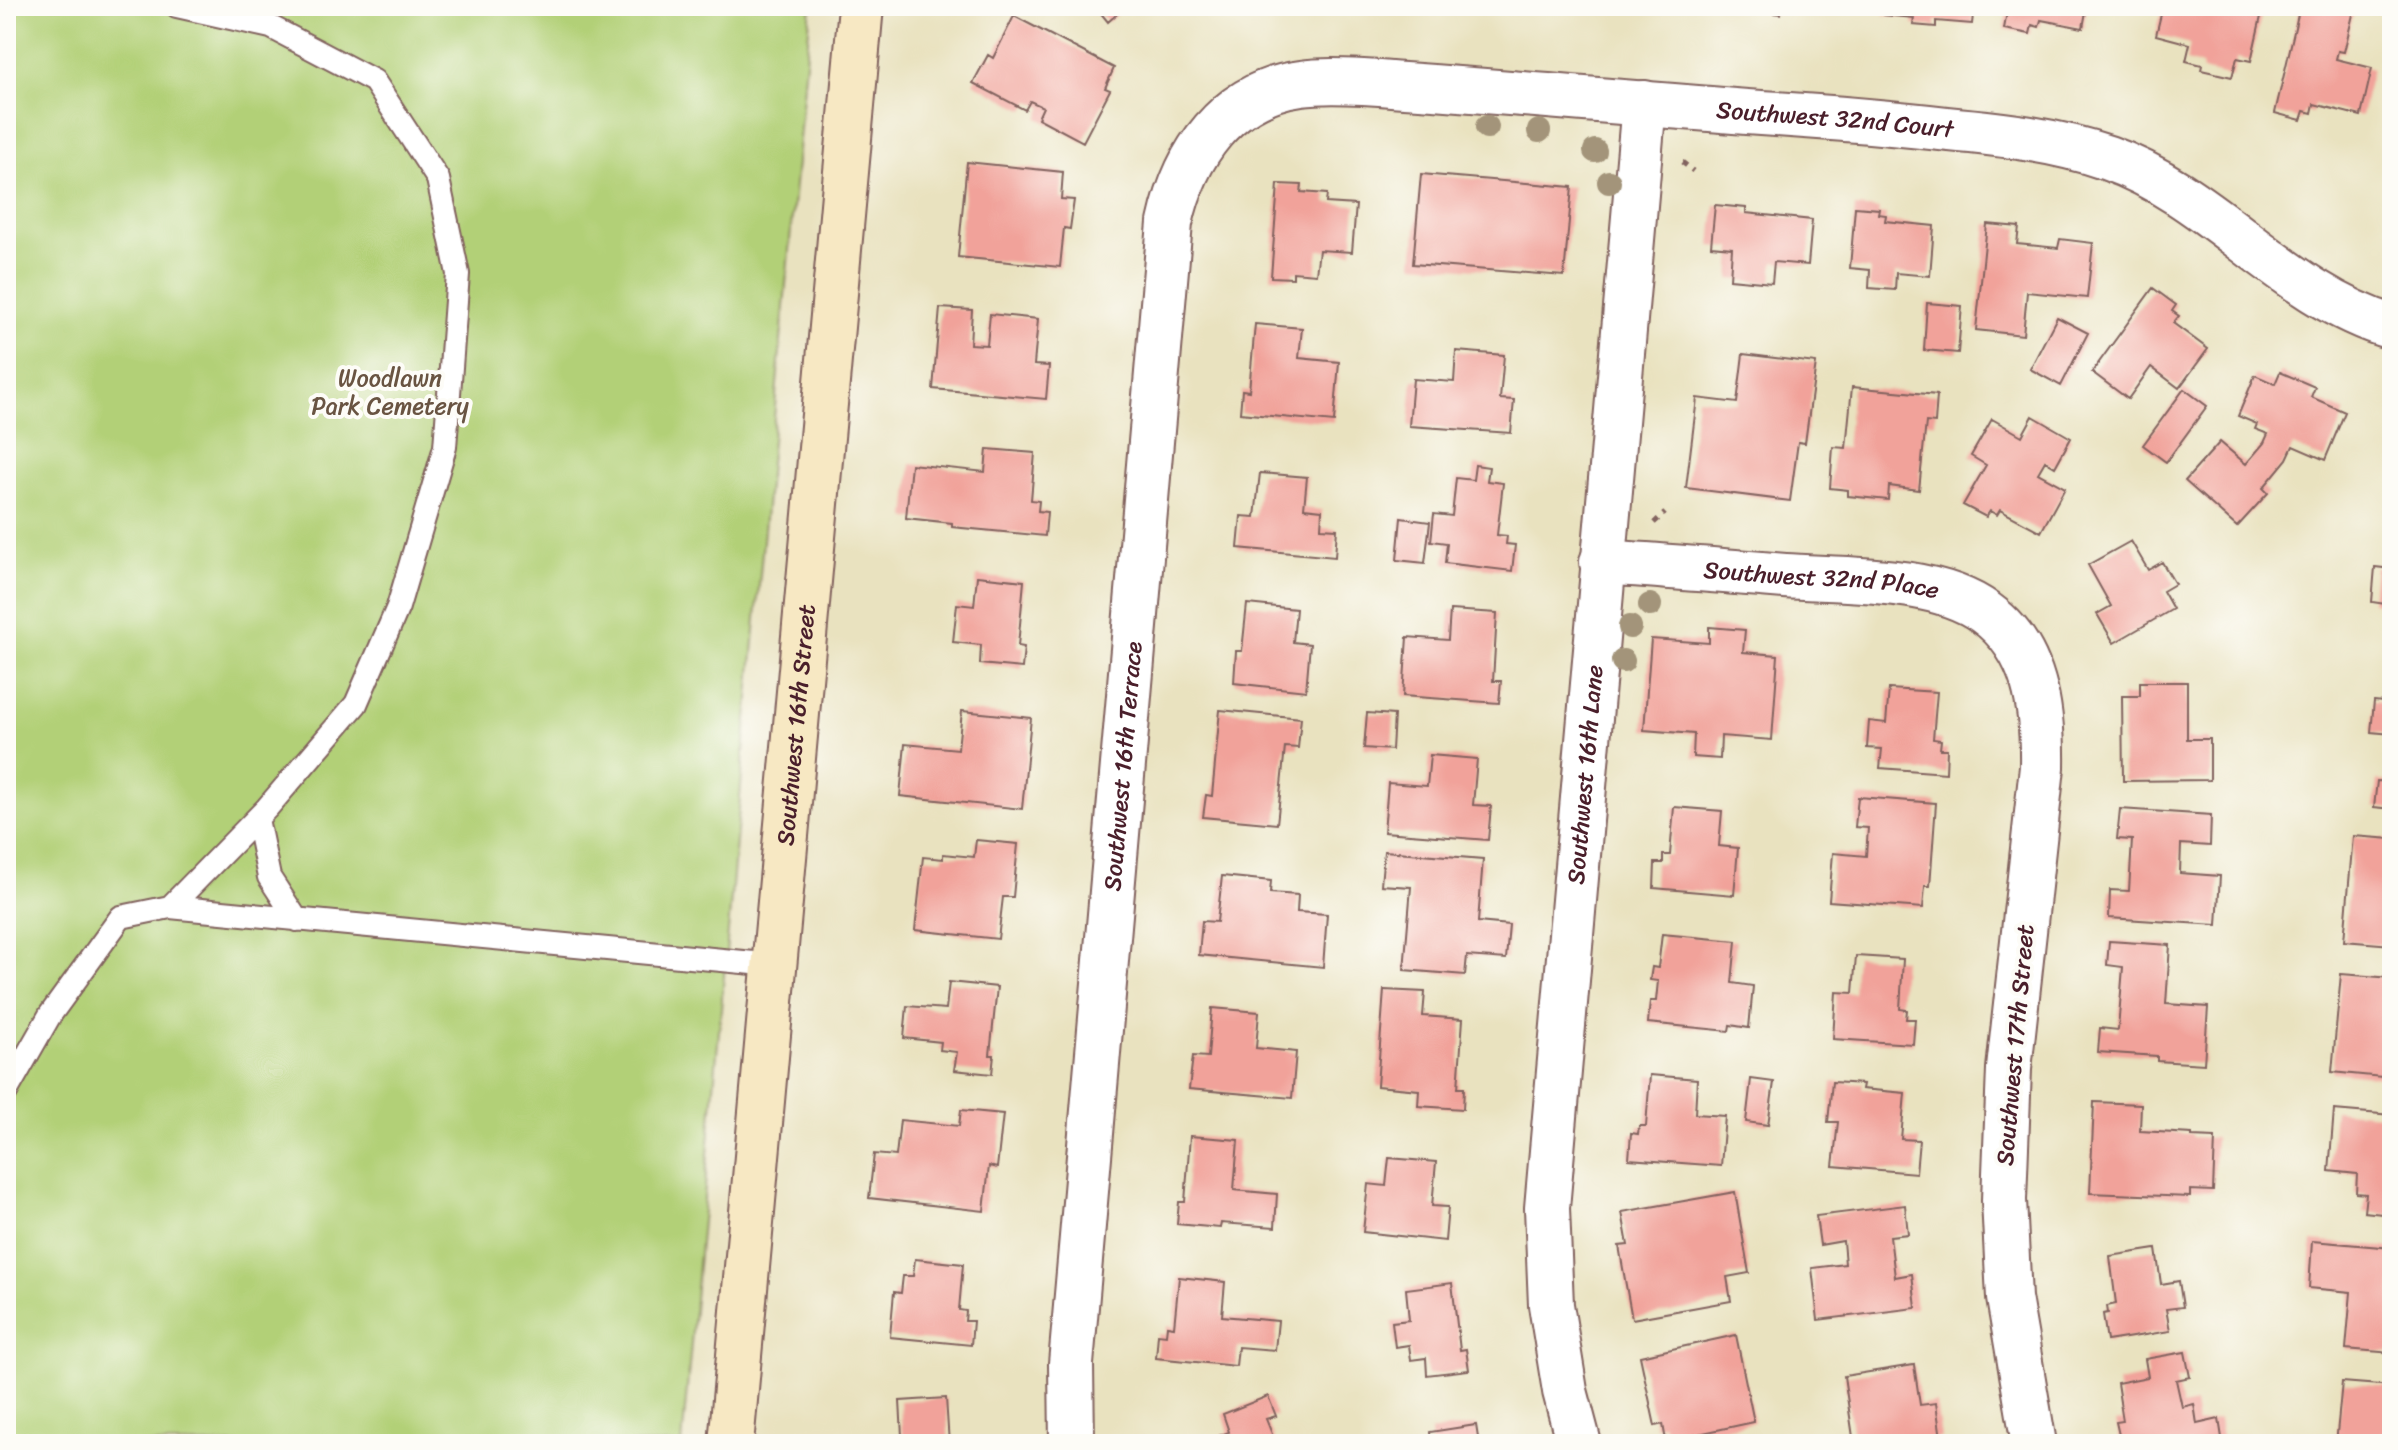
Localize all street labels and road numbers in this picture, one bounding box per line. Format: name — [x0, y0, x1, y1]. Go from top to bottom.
street label: Southwest 32nd Court — [1715, 89, 1957, 151]
street label: Southwest 32nd Place — [1702, 548, 1944, 611]
street label: Southwest 16th Street — [764, 602, 828, 847]
street label: Southwest 16th Terrace — [1091, 639, 1155, 893]
street label: Southwest 16th Lane — [1554, 663, 1616, 886]
street label: Southwest 17th Street — [1984, 923, 2046, 1167]

